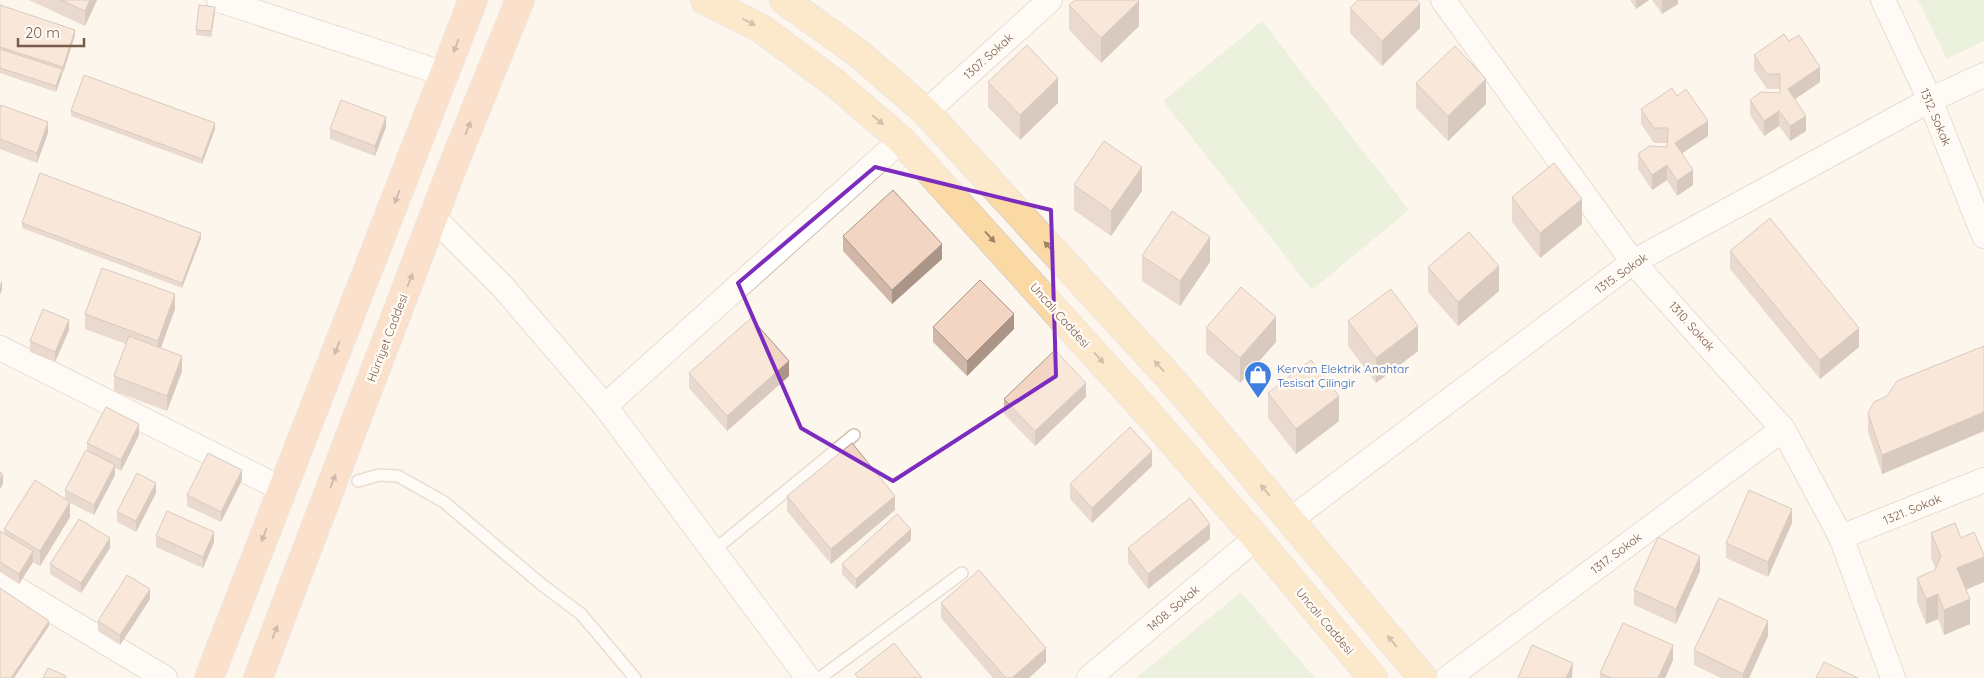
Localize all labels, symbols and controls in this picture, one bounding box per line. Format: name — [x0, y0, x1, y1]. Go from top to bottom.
scale bar — [18, 15, 84, 47]
one-way arrow — [742, 18, 756, 26]
text: 20 m — [25, 23, 60, 42]
street label: 1307. Sokak — [960, 30, 1016, 82]
one-way arrow — [451, 38, 459, 53]
street label: 1312. Sokak — [1917, 86, 1955, 148]
one-way arrow — [871, 114, 884, 125]
one-way arrow — [464, 120, 472, 135]
one-way arrow — [392, 190, 400, 204]
one-way arrow — [984, 231, 996, 243]
one-way arrow — [1043, 241, 1055, 253]
street label: 1315. Sokak — [1592, 249, 1650, 297]
one-way arrow — [406, 272, 414, 287]
street label: Uncalı Caddesi — [1027, 279, 1093, 351]
street label: Hürriyet Caddesi — [363, 292, 411, 384]
street label: 1310. Sokak — [1666, 298, 1718, 354]
one-way arrow — [333, 341, 341, 356]
one-way arrow — [1093, 351, 1105, 363]
shop icon: Kervan Elektrik Anahtar Tesisat Çilingir — [1243, 360, 1273, 399]
one-way arrow — [1153, 361, 1165, 373]
place label: Kervan Elektrik Anahtar Tesisat Çilingir — [1277, 361, 1409, 390]
one-way arrow — [330, 473, 337, 488]
one-way arrow — [1259, 483, 1270, 496]
street label: 1321. Sokak — [1881, 491, 1943, 527]
one-way arrow — [260, 528, 268, 542]
street label: 1317. Sokak — [1587, 529, 1645, 577]
street label: 1408. Sokak — [1144, 582, 1202, 634]
street label: Uncalı Caddesi — [1293, 585, 1357, 657]
one-way arrow — [272, 625, 279, 640]
one-way arrow — [1386, 635, 1398, 647]

